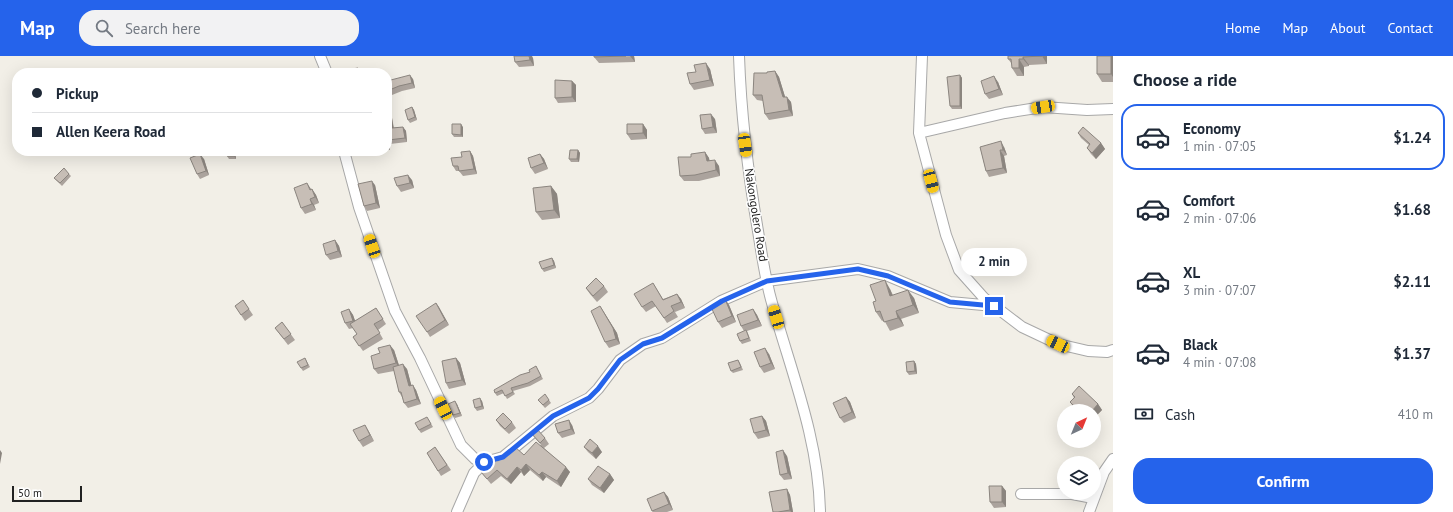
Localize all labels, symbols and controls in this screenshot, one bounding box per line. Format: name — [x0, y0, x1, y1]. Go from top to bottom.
search box — [79, 10, 359, 46]
text: Map — [20, 16, 55, 40]
icon: search — [93, 17, 115, 39]
text: Search here — [125, 19, 201, 38]
text: Home — [1225, 19, 1260, 37]
text: Map — [1282, 19, 1308, 37]
text: About — [1330, 19, 1366, 37]
text: Contact — [1388, 19, 1433, 37]
text: Choose a ride — [1133, 68, 1237, 91]
text: Pickup — [56, 84, 99, 103]
car — [1030, 99, 1056, 115]
icon: car — [1135, 119, 1171, 155]
text: Economy — [1183, 119, 1241, 138]
text: Allen Keera Road — [56, 122, 166, 141]
text: $1.24 — [1393, 128, 1431, 147]
car — [737, 132, 753, 158]
text: 1 min · 07:05 — [1183, 138, 1256, 155]
street label: Nakongolero Road — [742, 167, 771, 263]
car — [922, 168, 940, 194]
icon: car — [1135, 191, 1171, 227]
text: Comfort — [1183, 191, 1235, 210]
text: $1.68 — [1393, 200, 1431, 219]
text: 2 min · 07:06 — [1183, 210, 1256, 227]
car — [362, 233, 382, 259]
callout: 2 min — [961, 248, 1027, 276]
text: 2 min — [978, 253, 1010, 270]
icon: car — [1135, 263, 1171, 299]
text: XL — [1183, 263, 1200, 282]
text: $2.11 — [1393, 272, 1431, 291]
text: 3 min · 07:07 — [1183, 282, 1256, 299]
route end — [985, 297, 1003, 315]
car — [767, 304, 785, 330]
car — [1045, 333, 1071, 355]
icon: car — [1135, 335, 1171, 371]
text: Black — [1183, 335, 1218, 354]
text: $1.37 — [1393, 344, 1431, 363]
text: 4 min · 07:08 — [1183, 354, 1256, 371]
car — [432, 395, 454, 421]
icon: cash — [1133, 403, 1155, 425]
north arrow — [1057, 404, 1101, 448]
map controls — [1057, 404, 1101, 500]
text: Cash — [1165, 405, 1195, 424]
text: 410 m — [1398, 406, 1433, 423]
route start — [475, 453, 493, 471]
button: layers — [1057, 456, 1101, 500]
button: Confirm — [1133, 458, 1433, 504]
scale bar — [12, 484, 82, 503]
text: 50 m — [18, 486, 42, 500]

